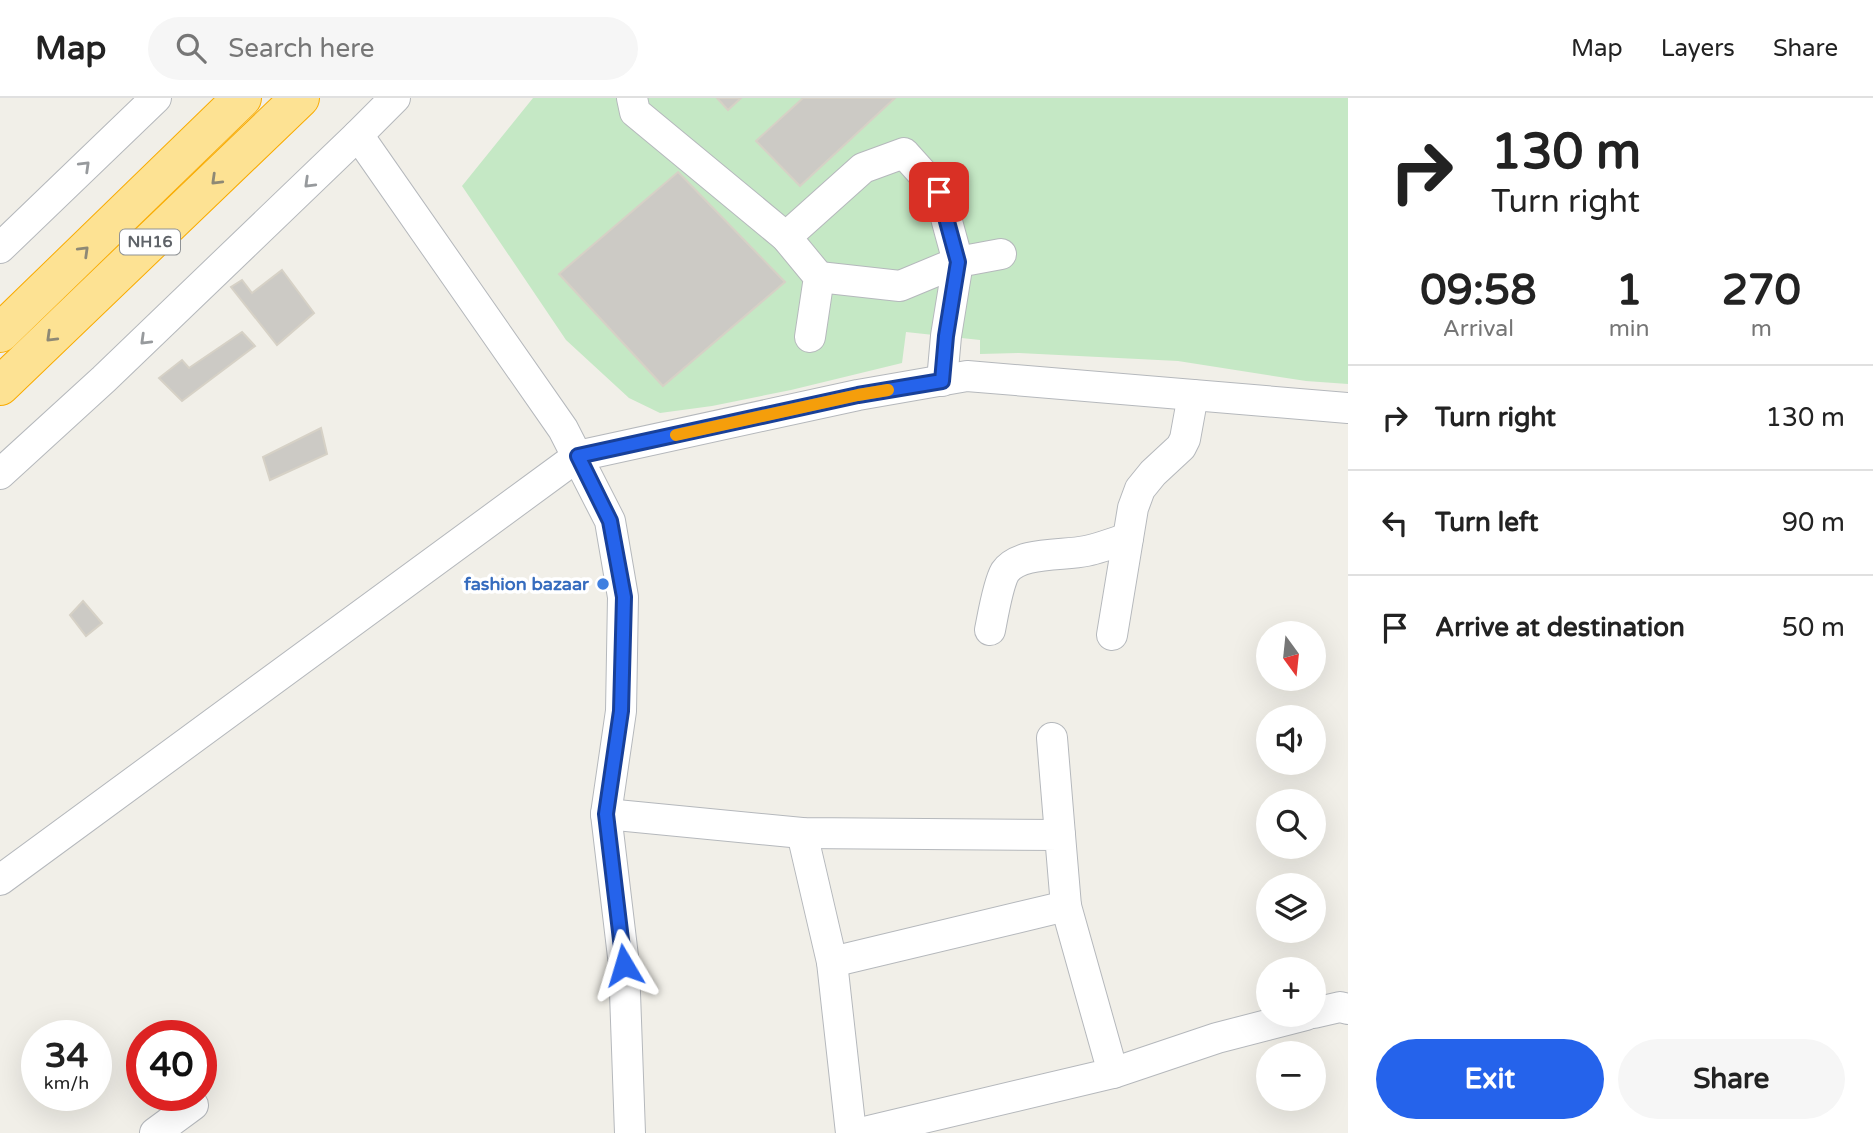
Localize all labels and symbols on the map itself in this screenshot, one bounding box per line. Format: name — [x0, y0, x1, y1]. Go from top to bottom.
one-way arrow — [76, 162, 89, 175]
pin — [909, 162, 969, 222]
one-way arrow — [211, 171, 224, 184]
one-way arrow — [304, 174, 317, 187]
road number: NH16 — [120, 230, 180, 254]
one-way arrow — [76, 246, 89, 259]
one-way arrow — [46, 328, 59, 341]
one-way arrow — [140, 332, 153, 345]
place label: fashion bazaar — [464, 573, 590, 595]
marker: fashion bazaar — [595, 576, 611, 592]
north arrow — [1256, 621, 1326, 691]
position arrow — [587, 928, 661, 1002]
speed limit sign: 40 — [126, 1020, 217, 1111]

